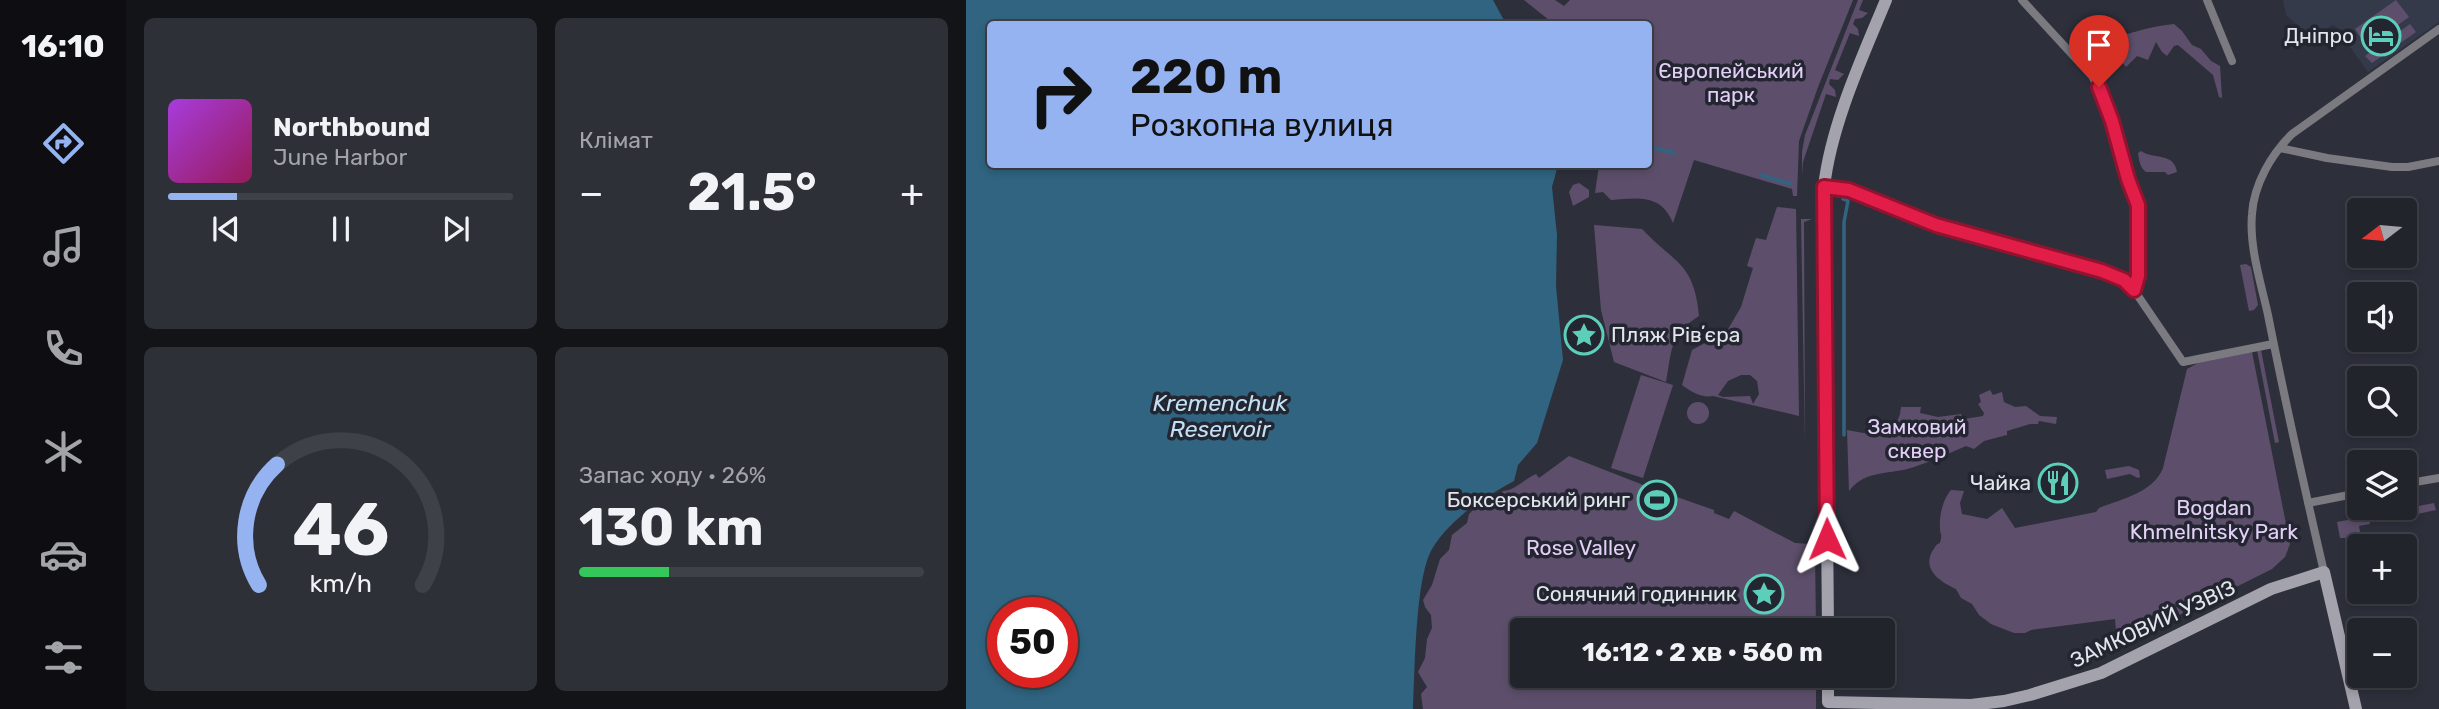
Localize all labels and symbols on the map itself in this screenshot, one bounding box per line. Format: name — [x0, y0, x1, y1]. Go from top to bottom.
pin — [2069, 15, 2129, 87]
hotel icon: Дніпро — [2360, 15, 2402, 57]
place label: Дніпро — [2284, 23, 2354, 48]
park label: Європейський парк — [1658, 58, 1804, 107]
north arrow — [2347, 198, 2417, 268]
place icon: Пляж Рівʼєра — [1563, 314, 1605, 356]
place label: Пляж Рівʼєра — [1611, 322, 1740, 347]
water label: Kremenchuk Reservoir — [1153, 389, 1288, 443]
park label: Замковий сквер — [1867, 414, 1967, 463]
restaurant icon: Чайка — [2037, 462, 2079, 504]
place label: Чайка — [1970, 470, 2031, 495]
sports icon: Боксерський ринг — [1636, 479, 1678, 521]
place label: Боксерський ринг — [1447, 487, 1630, 512]
park label: Bogdan Khmelnitsky Park — [2130, 495, 2298, 544]
position arrow — [1790, 502, 1864, 576]
park label: Rose Valley — [1526, 535, 1636, 560]
place icon: Сонячний годинник — [1743, 573, 1785, 615]
street label: ЗАМКОВИЙ УЗВІЗ — [2066, 574, 2239, 673]
place label: Сонячний годинник — [1536, 581, 1737, 606]
speed limit sign: 50 — [987, 597, 1078, 688]

